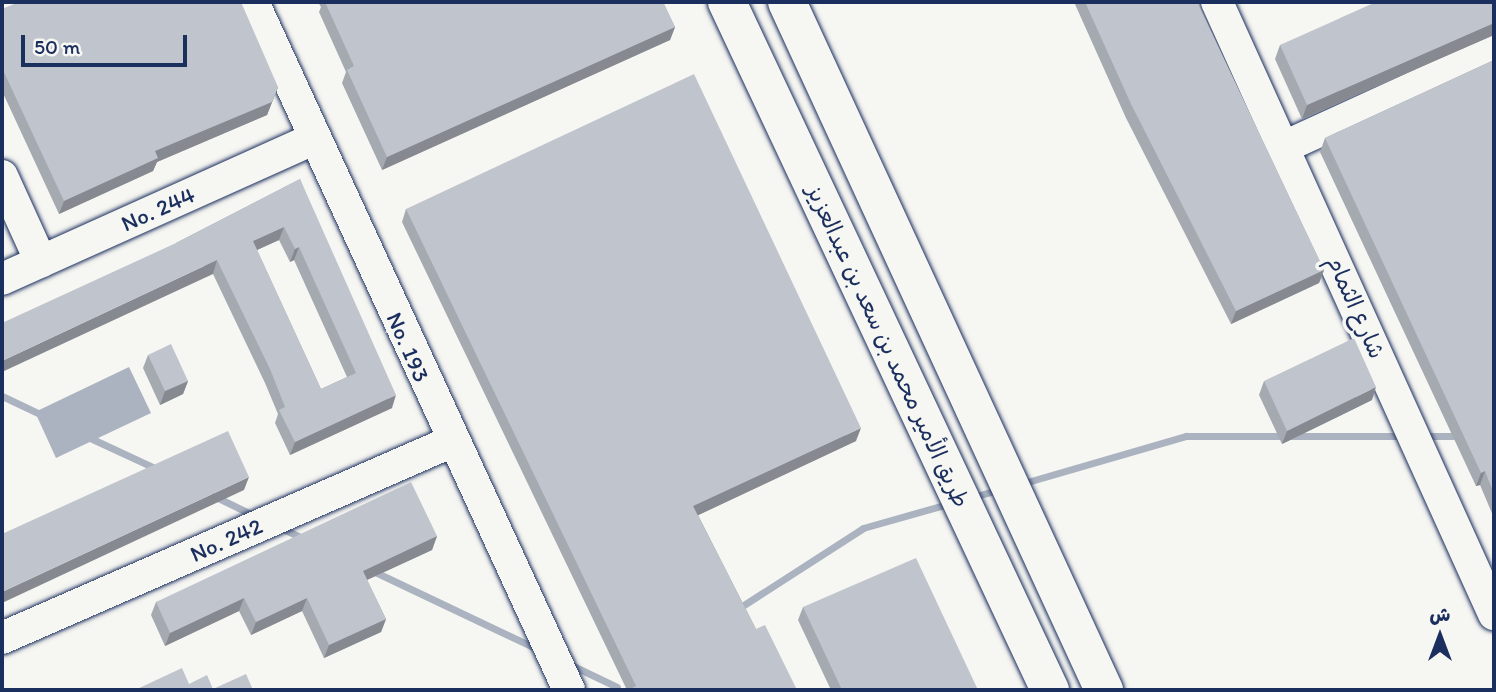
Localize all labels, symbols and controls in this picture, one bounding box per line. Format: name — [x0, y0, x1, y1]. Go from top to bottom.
scale bar — [24, 21, 191, 65]
text: 50 m — [34, 34, 80, 59]
street label: طريق الأمير محمد بن سعد بن عبدالعزيز — [801, 180, 975, 512]
street label: No. 244 — [117, 181, 199, 237]
street label: شارع الثمام — [1321, 251, 1391, 363]
street label: No. 193 — [380, 308, 436, 386]
street label: No. 242 — [186, 512, 266, 568]
north arrow — [1405, 601, 1475, 671]
text: ش — [1430, 603, 1450, 626]

